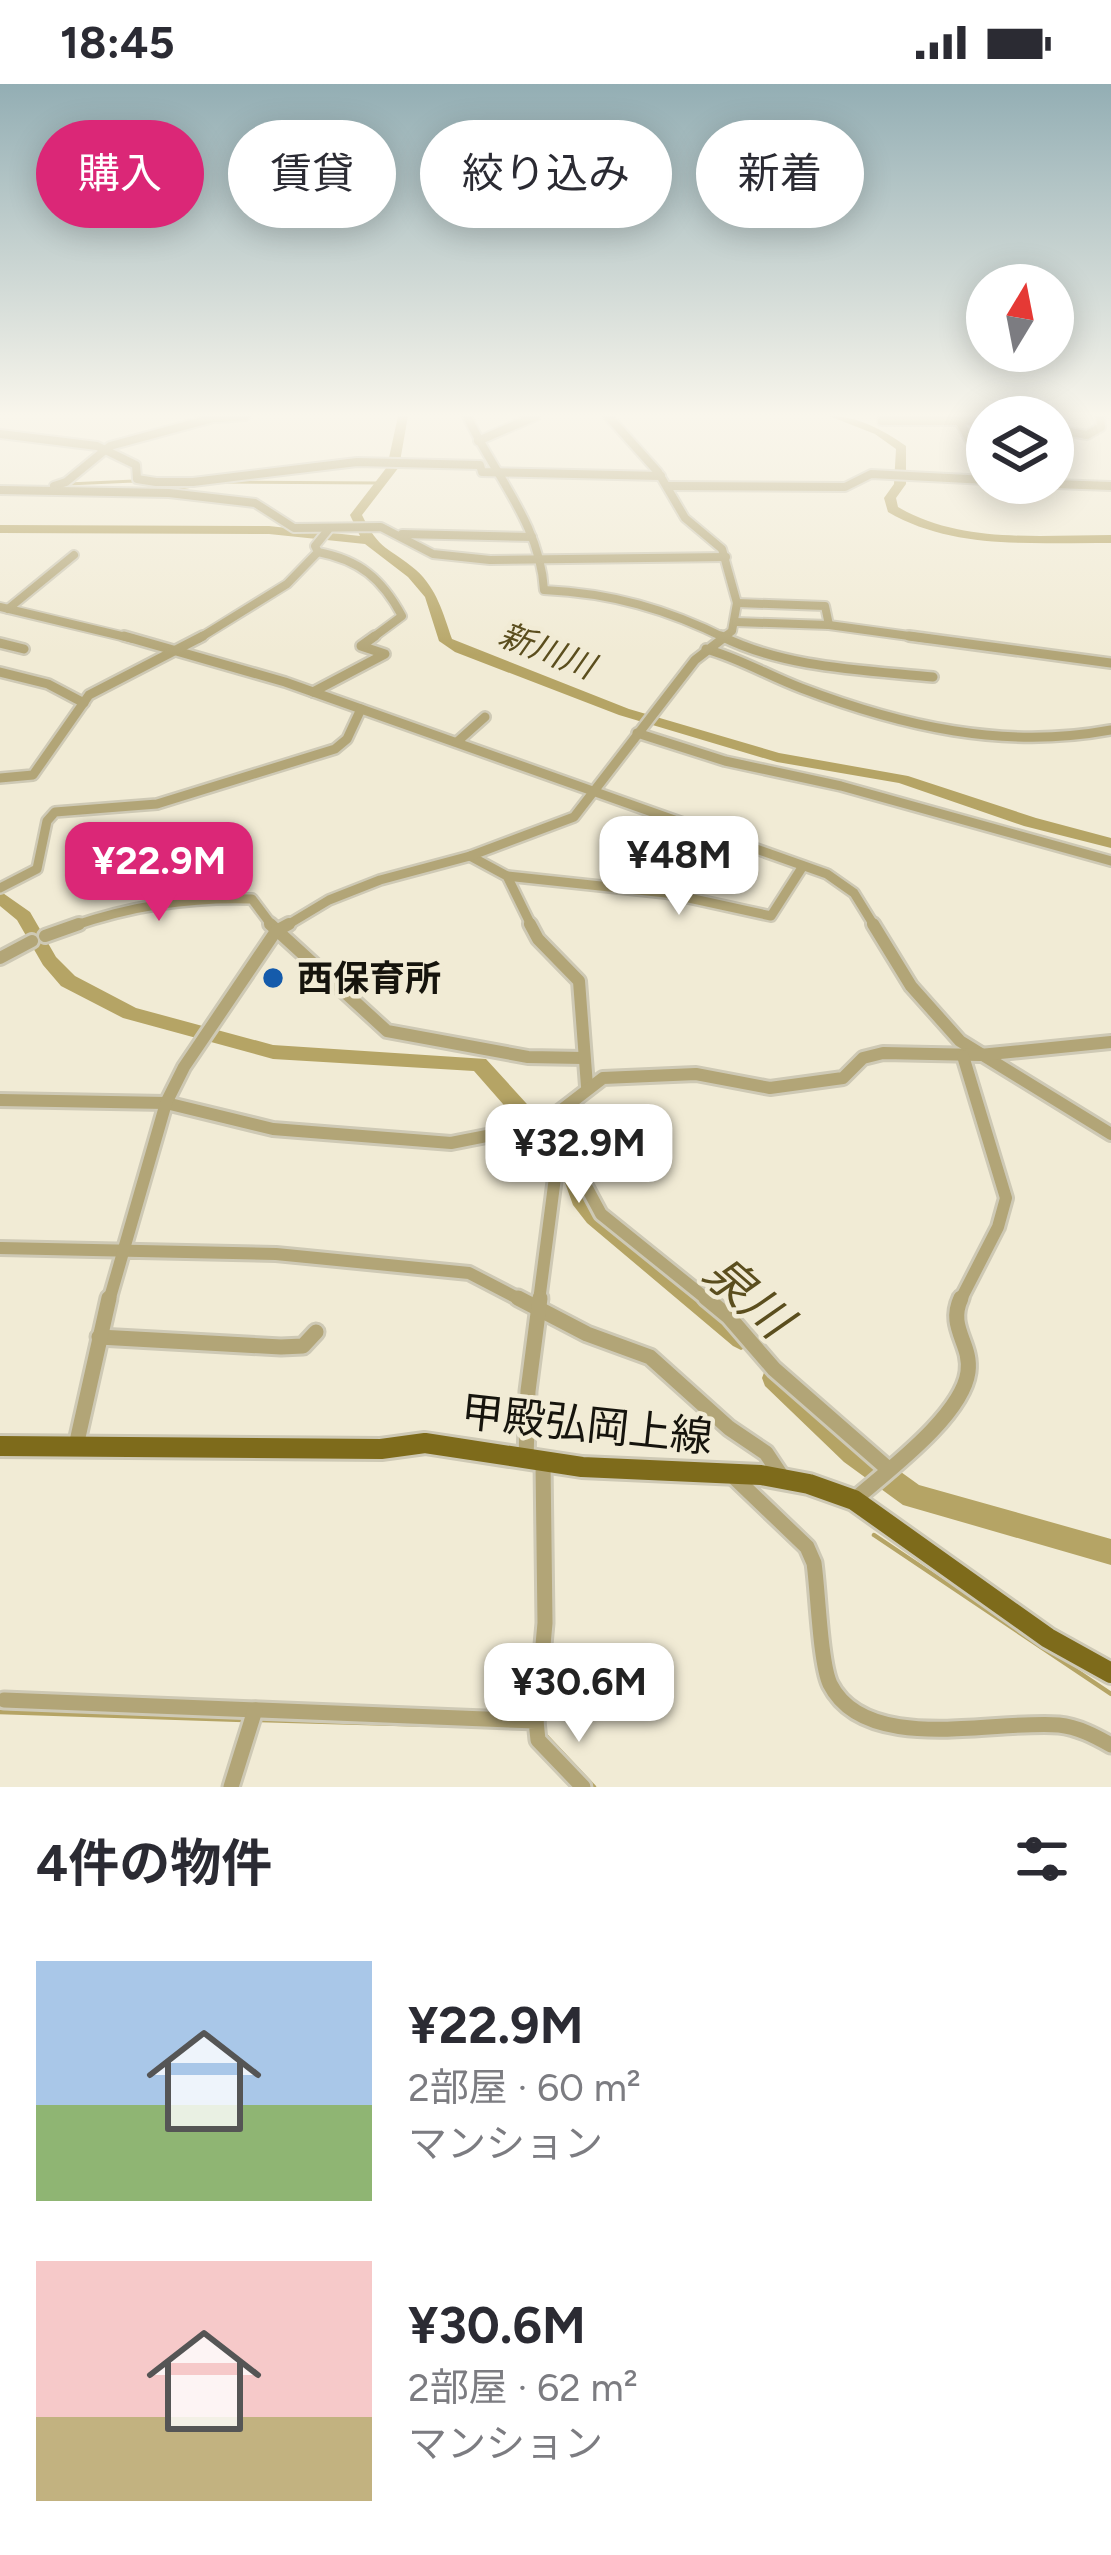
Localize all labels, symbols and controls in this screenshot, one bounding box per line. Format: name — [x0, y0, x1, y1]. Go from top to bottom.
text: 18:45 — [60, 15, 175, 69]
chip: 購入 — [36, 120, 204, 228]
chip: 賃貸 — [228, 120, 396, 228]
chip: 絞り込み — [420, 120, 672, 228]
chip: 新着 — [696, 120, 864, 228]
north arrow — [966, 264, 1074, 372]
map controls — [966, 264, 1074, 504]
button: layers — [966, 396, 1074, 504]
water label: 新川川 — [494, 615, 603, 687]
pin: ¥48M — [608, 816, 750, 918]
pin: ¥22.9M — [61, 822, 257, 924]
text: ¥48M — [626, 831, 732, 878]
text: ¥22.9M — [92, 837, 226, 884]
place label: 西保育所 — [297, 957, 441, 1000]
marker: 西保育所 — [260, 965, 286, 991]
pin: ¥32.9M — [481, 1104, 677, 1206]
text: ¥32.9M — [512, 1119, 646, 1166]
water label: 泉川 — [693, 1243, 807, 1353]
street label: 甲殿弘岡上線 — [459, 1386, 715, 1463]
pin: ¥30.6M — [481, 1643, 677, 1745]
text: ¥30.6M — [511, 1658, 647, 1705]
icon: filters — [1009, 1826, 1075, 1892]
text: 4件の物件 — [36, 1833, 272, 1894]
text: ¥22.9M — [408, 1995, 583, 2056]
icon: home — [132, 2009, 276, 2153]
text: 2部屋 · 60 m² — [408, 2064, 641, 2111]
text: マンション — [408, 2120, 603, 2167]
text: ¥30.6M — [408, 2295, 586, 2356]
icon: home — [132, 2309, 276, 2453]
text: 2部屋 · 62 m² — [408, 2364, 638, 2411]
text: マンション — [408, 2420, 603, 2467]

